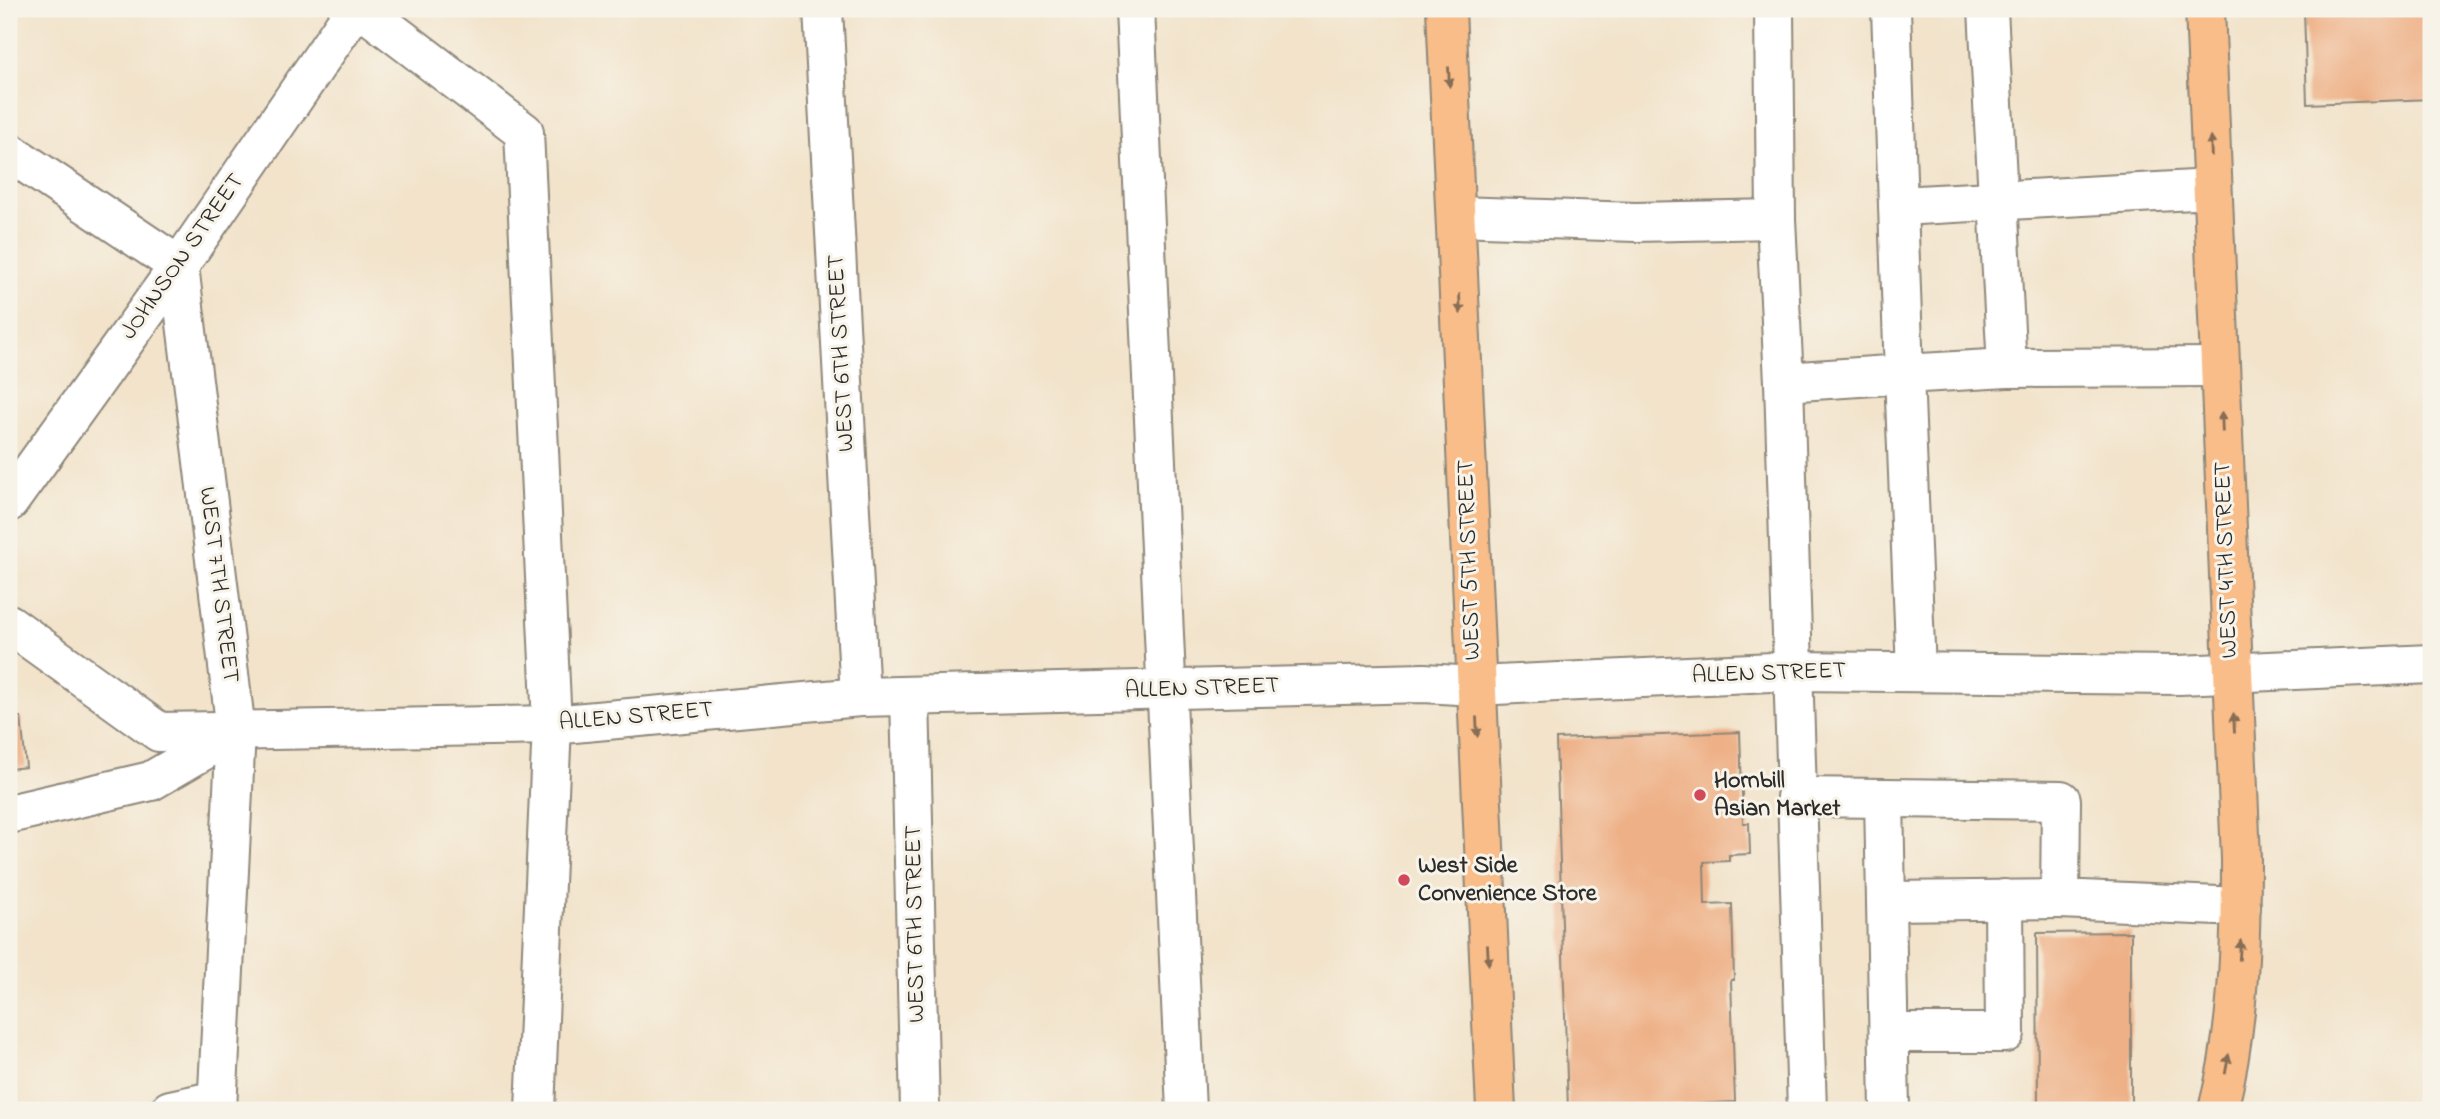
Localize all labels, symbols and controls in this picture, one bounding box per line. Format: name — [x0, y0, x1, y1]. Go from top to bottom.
one-way arrow — [1444, 66, 1455, 88]
one-way arrow — [2205, 135, 2216, 157]
street label: JOHNSON STREET — [112, 166, 254, 347]
street label: WEST 6TH STREET — [819, 253, 865, 453]
one-way arrow — [1454, 293, 1465, 315]
one-way arrow — [2216, 411, 2227, 433]
street label: WEST 5TH STREET — [1449, 459, 1491, 661]
street label: WEST 4TH STREET — [2206, 461, 2248, 659]
street label: WEST 7TH STREET — [189, 485, 247, 685]
street label: ALLEN STREET — [1691, 654, 1847, 694]
street label: ALLEN STREET — [1124, 669, 1280, 709]
street label: ALLEN STREET — [557, 693, 715, 741]
one-way arrow — [2229, 712, 2240, 734]
one-way arrow — [1472, 717, 1483, 739]
place label: Hornbill Asian Market — [1714, 764, 1841, 827]
marker: Hornbill Asian Market — [1692, 787, 1708, 803]
street label: WEST 6TH STREET — [897, 825, 935, 1023]
place label: West Side Convenience Store — [1418, 849, 1598, 912]
marker: West Side Convenience Store — [1396, 872, 1412, 888]
one-way arrow — [2235, 939, 2246, 961]
one-way arrow — [1483, 944, 1494, 966]
one-way arrow — [2222, 1053, 2233, 1075]

